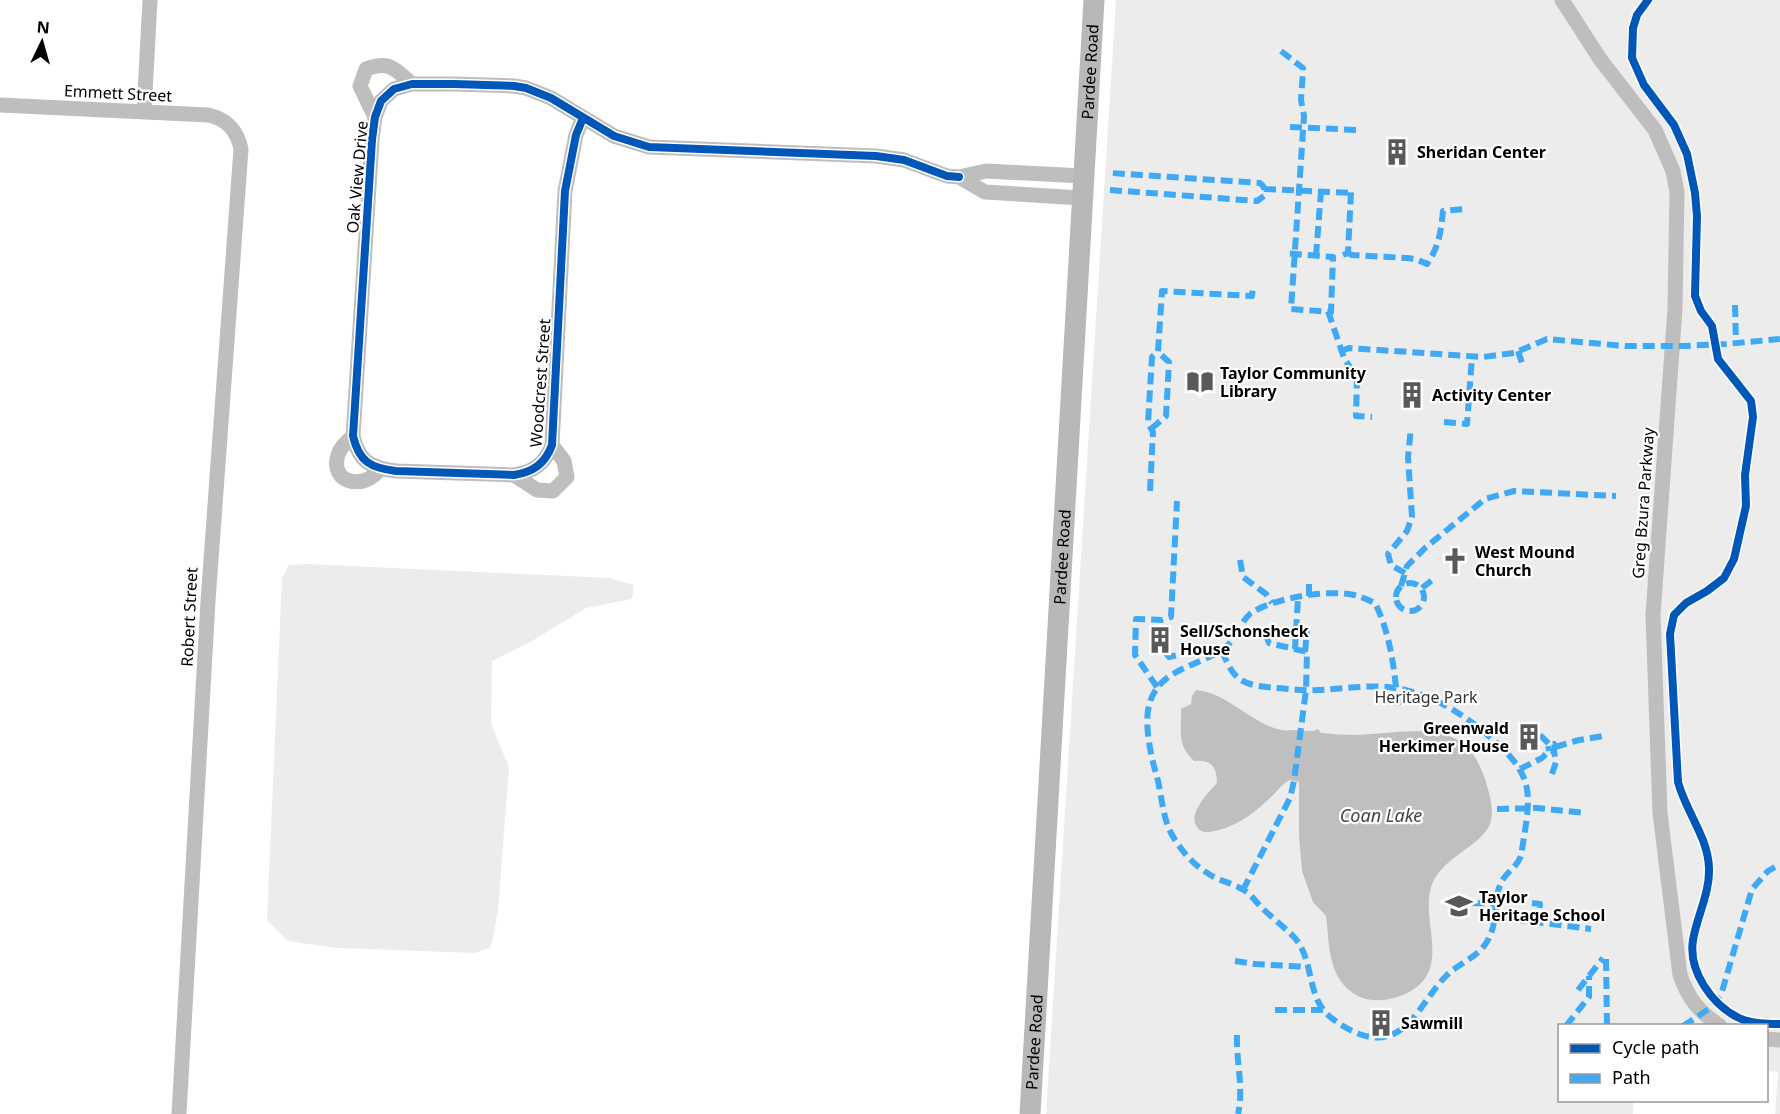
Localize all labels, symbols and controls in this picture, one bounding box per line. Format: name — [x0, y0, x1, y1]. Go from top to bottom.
north arrow — [12, 12, 72, 72]
text: N — [36, 16, 51, 39]
street label: Pardee Road — [1076, 23, 1104, 120]
street label: Emmett Street — [63, 79, 173, 107]
street label: Oak View Drive — [341, 120, 373, 234]
building icon: Sheridan Center — [1382, 137, 1412, 167]
place label: Sheridan Center — [1417, 141, 1546, 163]
street label: Woodcrest Street — [525, 318, 555, 448]
place label: Taylor Community Library — [1220, 362, 1367, 402]
library icon: Taylor Community Library — [1185, 367, 1215, 397]
building icon: Activity Center — [1397, 380, 1427, 410]
place label: Activity Center — [1432, 384, 1551, 406]
street label: Greg Bzura Parkway — [1627, 426, 1659, 579]
street label: Pardee Road — [1048, 509, 1076, 605]
place label: West Mound Church — [1475, 541, 1575, 581]
church icon: West Mound Church — [1440, 546, 1470, 576]
street label: Robert Street — [175, 566, 203, 667]
place label: Sell/Schonsheck House — [1180, 620, 1309, 660]
building icon: Sell/Schonsheck House — [1145, 625, 1175, 655]
park label: Heritage Park — [1374, 686, 1478, 708]
place label: Greenwald Herkimer House — [1379, 717, 1509, 757]
building icon: Greenwald Herkimer House — [1514, 722, 1544, 752]
water label: Coan Lake — [1340, 803, 1422, 827]
place label: Taylor Heritage School — [1479, 886, 1605, 926]
school or university icon: Taylor Heritage School — [1444, 891, 1474, 921]
street label: Pardee Road — [1020, 994, 1048, 1090]
building icon: Sawmill — [1366, 1008, 1396, 1038]
place label: Sawmill — [1401, 1012, 1463, 1034]
legend — [1558, 1024, 1768, 1102]
text: Cycle path — [1612, 1035, 1699, 1059]
text: Path — [1612, 1065, 1651, 1089]

